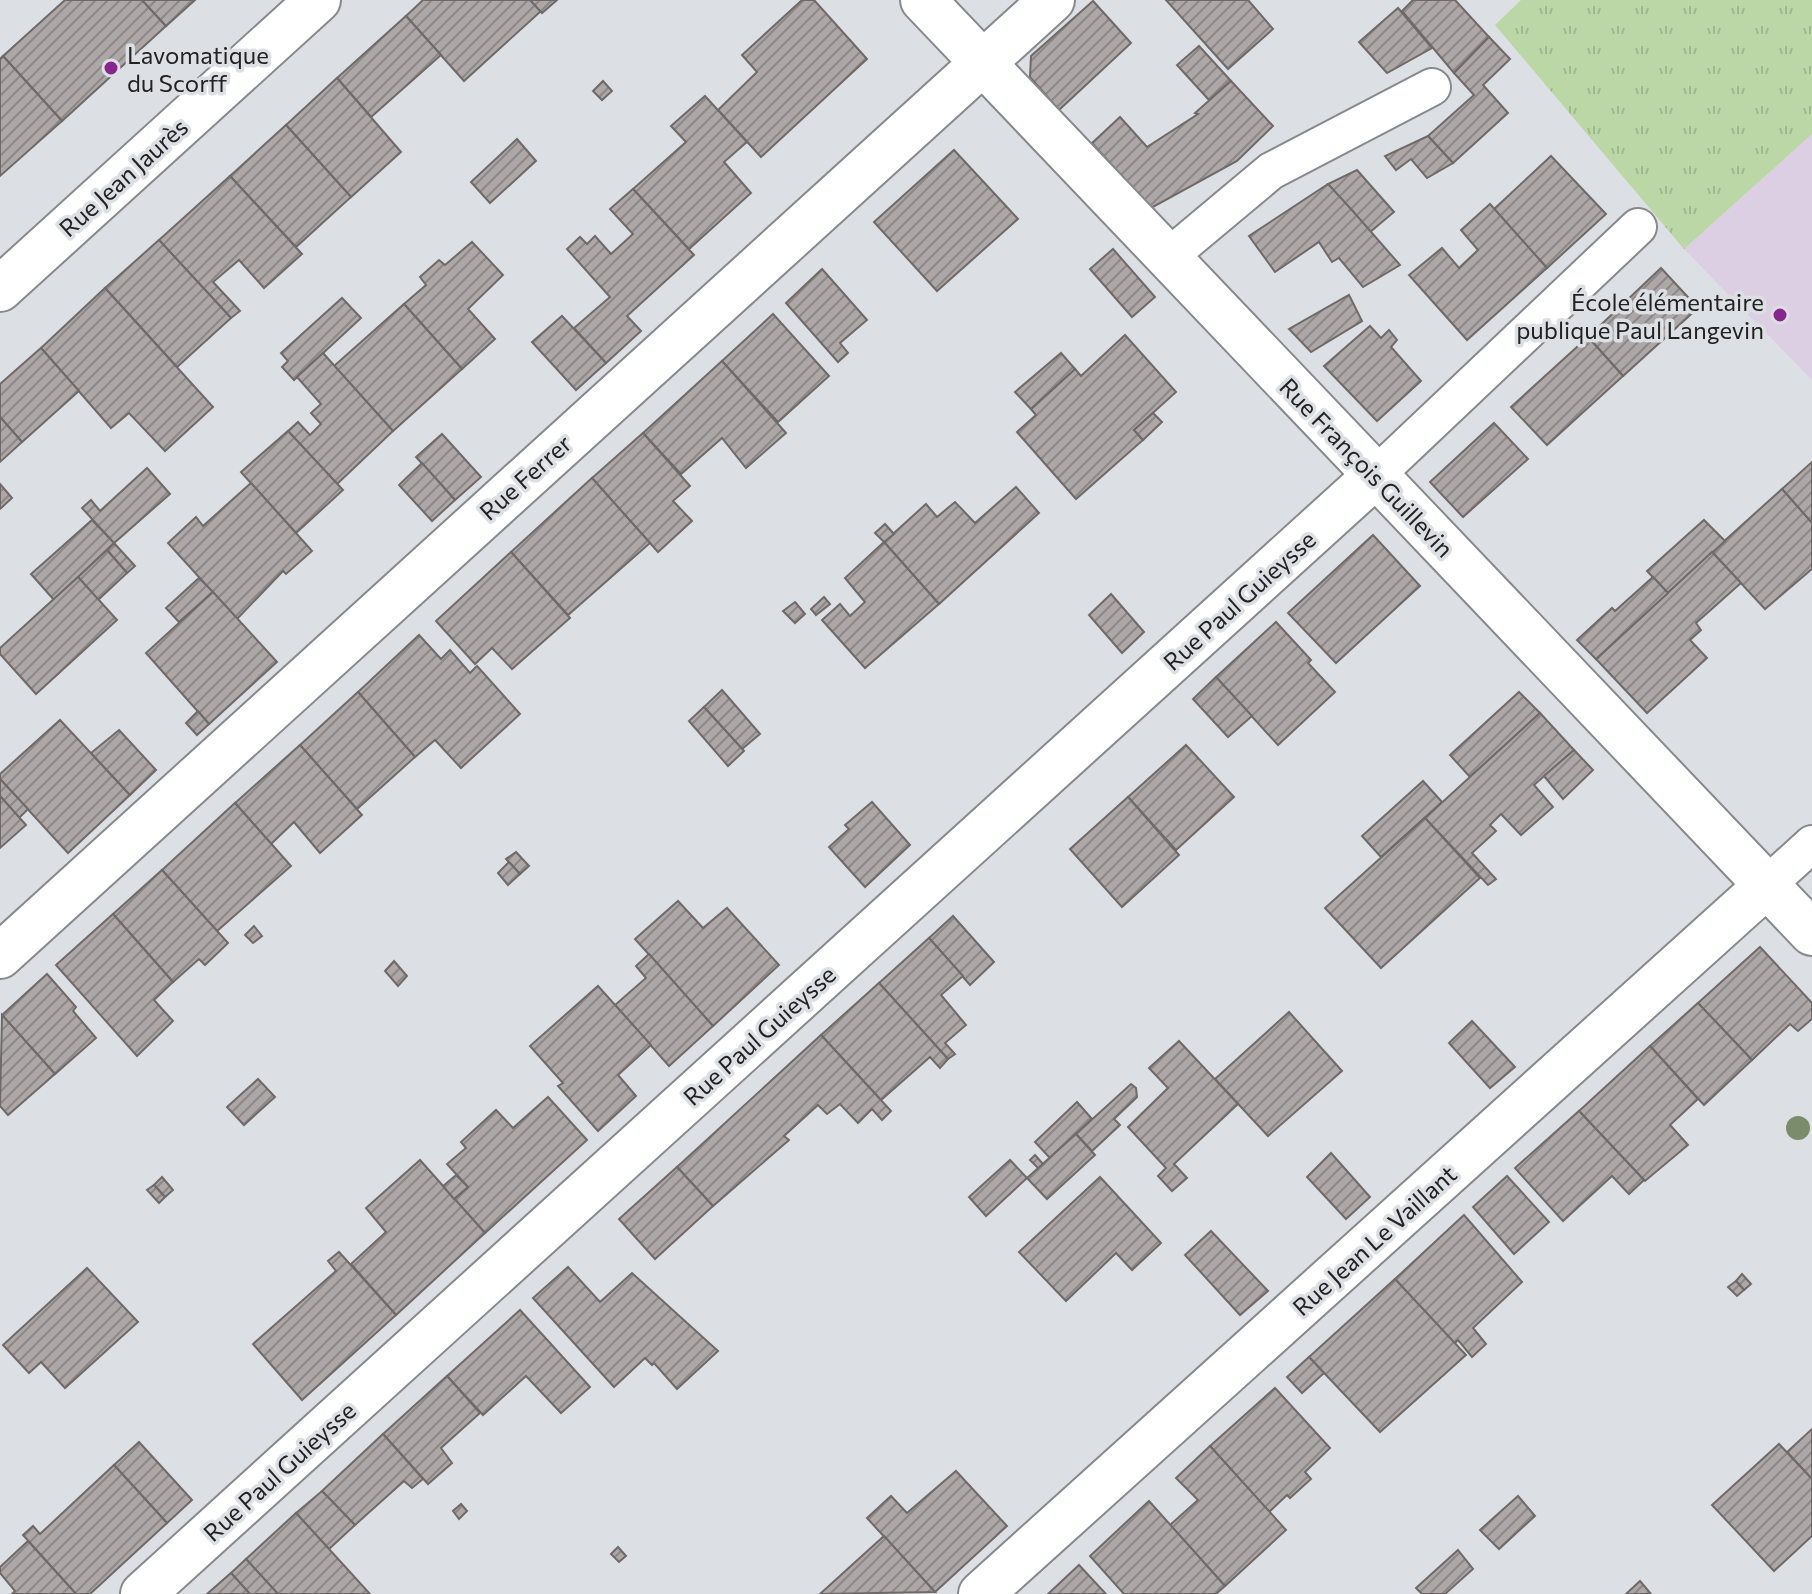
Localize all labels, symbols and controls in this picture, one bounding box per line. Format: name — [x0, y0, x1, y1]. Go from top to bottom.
place label: Lavomatique du Scorff — [127, 40, 269, 97]
marker: Lavomatique du Scorff — [102, 59, 120, 77]
street label: Rue Jean Jaurès — [53, 112, 193, 242]
place label: École élémentaire publique Paul Langevin — [1516, 287, 1764, 344]
marker: École élémentaire publique Paul Langevin — [1771, 306, 1789, 324]
street label: Rue François Guillevin — [1274, 372, 1460, 562]
street label: Rue Ferrer — [473, 428, 577, 526]
street label: Rue Paul Guieysse — [1157, 524, 1321, 676]
street label: Rue Paul Guieysse — [677, 959, 841, 1111]
street label: Rue Jean Le Vaillant — [1286, 1159, 1462, 1321]
street label: Rue Paul Guieysse — [197, 1395, 361, 1547]

